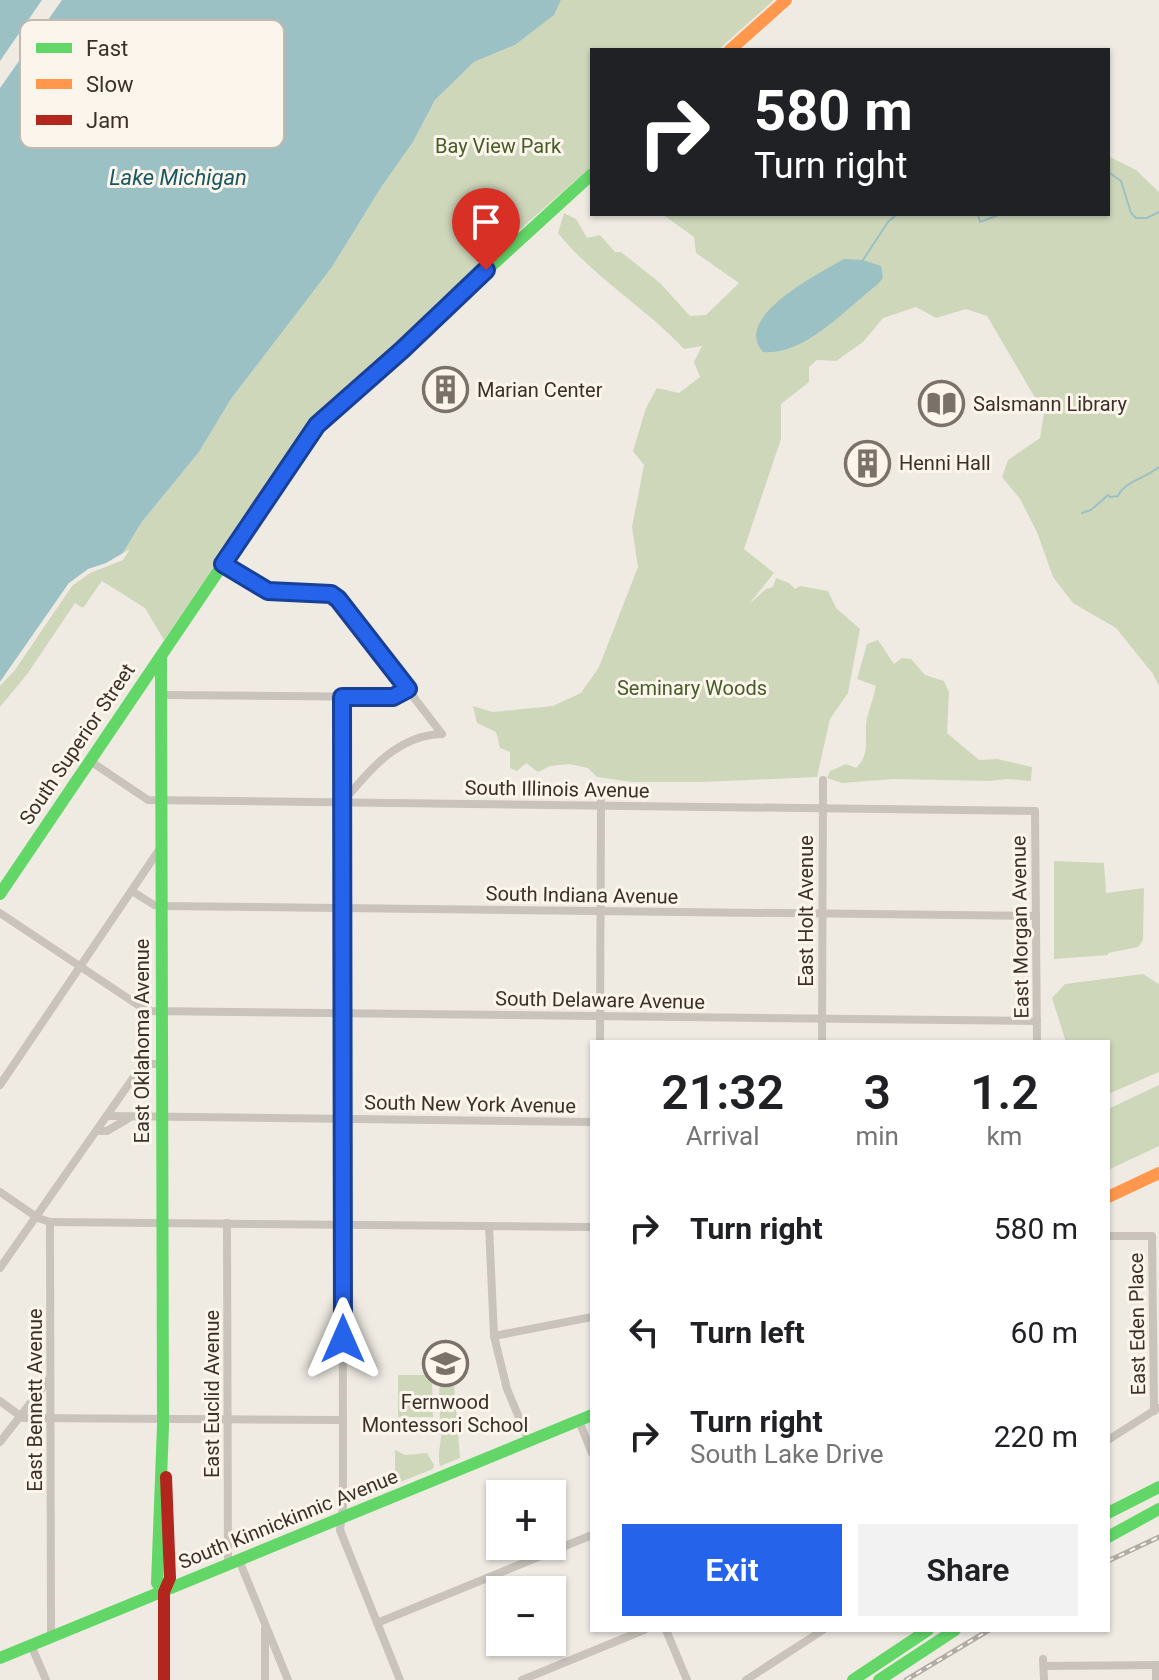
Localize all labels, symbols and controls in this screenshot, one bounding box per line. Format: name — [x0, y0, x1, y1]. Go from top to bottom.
legend — [20, 20, 284, 148]
text: Fast — [86, 36, 128, 61]
text: Slow — [86, 72, 134, 97]
text: 580 m — [754, 78, 913, 144]
icon: right — [622, 80, 726, 184]
text: Jam — [86, 108, 129, 133]
park label: Bay View Park — [435, 134, 562, 158]
text: Turn right — [754, 145, 907, 187]
water label: Lake Michigan — [109, 165, 247, 190]
pin — [452, 188, 520, 270]
icon: arrive — [464, 200, 508, 244]
building icon: Marian Center — [422, 366, 470, 414]
place label: Marian Center — [477, 378, 603, 402]
library icon: Salsmann Library — [918, 380, 966, 428]
place label: Salsmann Library — [973, 392, 1127, 416]
building icon: Henni Hall — [844, 439, 892, 487]
place label: Henni Hall — [899, 451, 991, 475]
street label: South Superior Street — [14, 659, 140, 829]
park label: Seminary Woods — [617, 676, 767, 700]
street label: South Illinois Avenue — [464, 775, 650, 803]
street label: East Holt Avenue — [794, 835, 818, 987]
street label: East Morgan Avenue — [1006, 835, 1034, 1019]
street label: South Indiana Avenue — [485, 881, 679, 909]
street label: East Oklahoma Avenue — [130, 939, 154, 1143]
street label: South Delaware Avenue — [495, 986, 705, 1014]
text: 21:32 — [661, 1064, 784, 1121]
text: 3 — [863, 1064, 891, 1121]
text: 1.2 — [970, 1064, 1039, 1121]
street label: South New York Avenue — [364, 1090, 576, 1118]
text: Arrival — [686, 1121, 760, 1151]
text: min — [855, 1121, 899, 1151]
text: km — [986, 1121, 1022, 1151]
icon: right — [622, 1206, 666, 1250]
text: Turn right — [690, 1211, 823, 1246]
text: 580 m — [994, 1211, 1078, 1246]
street label: East Eden Place — [1124, 1253, 1150, 1395]
position arrow — [301, 1297, 385, 1381]
street label: East Bennett Avenue — [23, 1308, 47, 1492]
street label: East Euclid Avenue — [200, 1310, 224, 1478]
icon: left — [622, 1310, 666, 1354]
text: Turn left — [690, 1315, 805, 1350]
text: 60 m — [1011, 1315, 1078, 1350]
school or university icon: Fernwood Montessori School — [421, 1339, 469, 1387]
place label: Fernwood Montessori School — [362, 1390, 528, 1437]
text: Turn right — [690, 1404, 823, 1439]
icon: right — [622, 1414, 666, 1458]
text: 220 m — [994, 1419, 1078, 1454]
text: South Lake Drive — [690, 1439, 884, 1469]
street label: South Kinnickinnic Avenue — [175, 1464, 401, 1574]
map controls — [486, 1480, 566, 1656]
button: + — [486, 1480, 566, 1560]
button: Exit — [622, 1524, 842, 1616]
button: Share — [858, 1524, 1078, 1616]
button: − — [486, 1576, 566, 1656]

